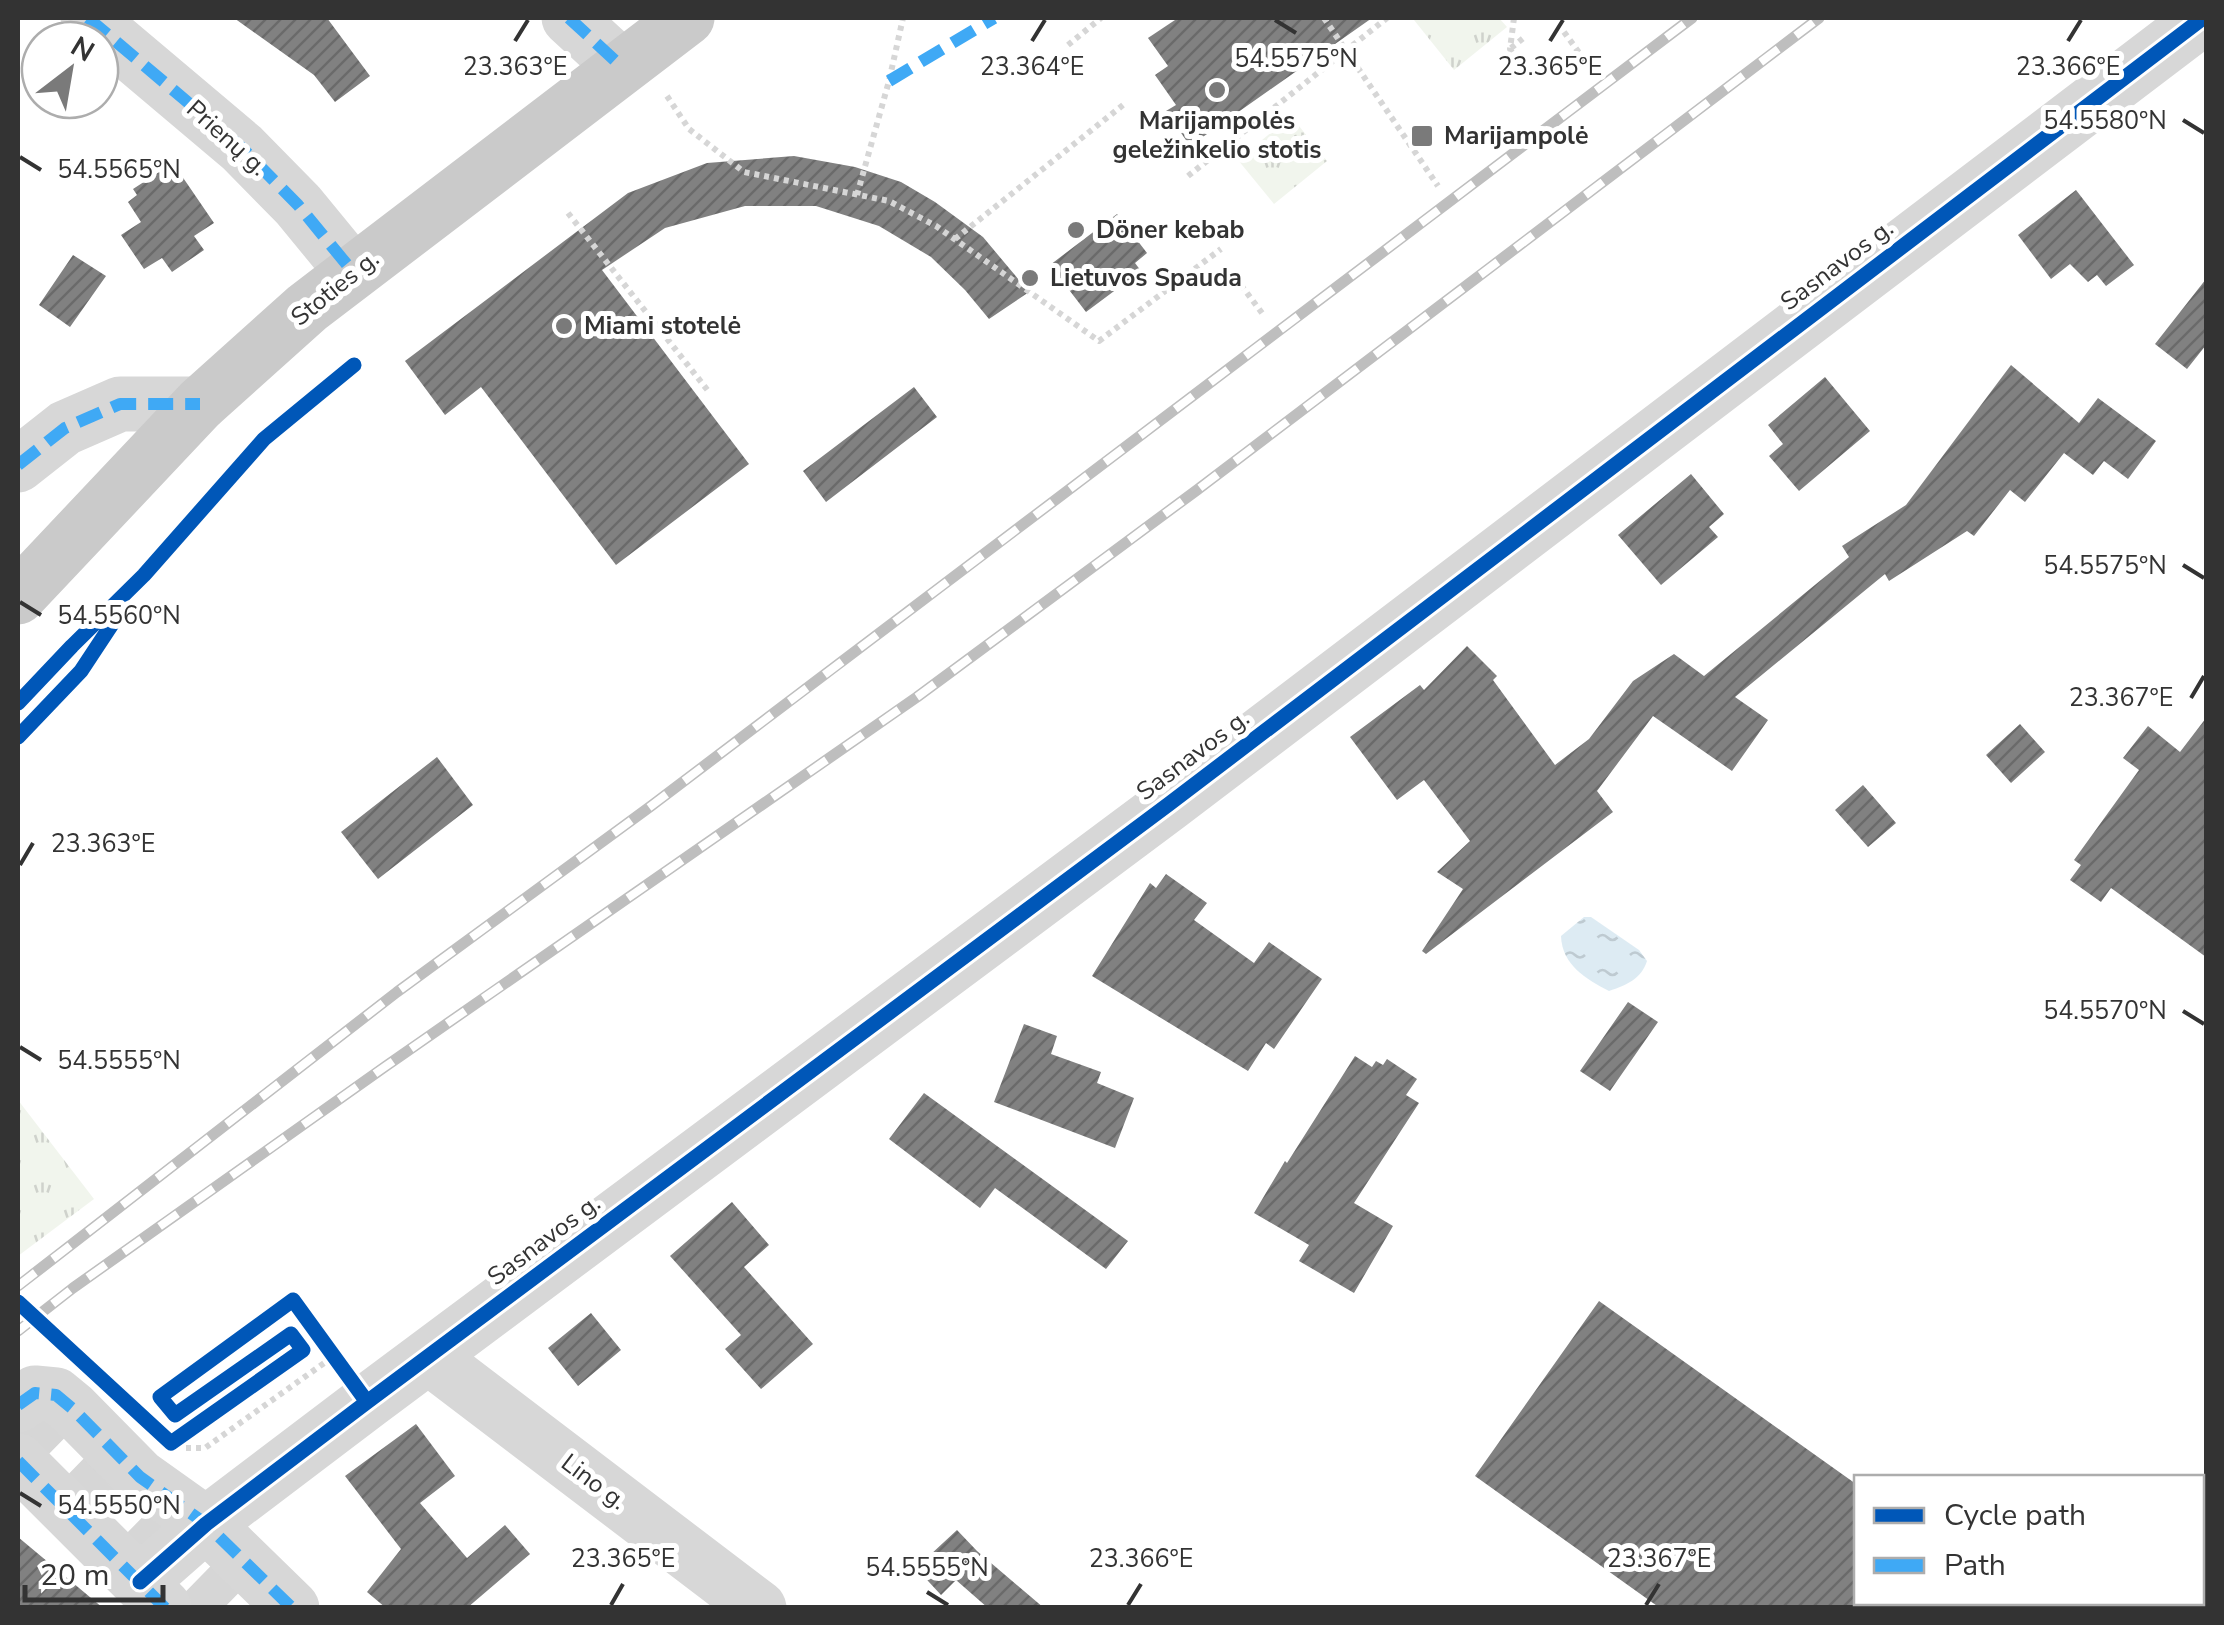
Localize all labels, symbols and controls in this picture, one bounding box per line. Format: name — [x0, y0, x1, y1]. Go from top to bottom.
north arrow — [20, 20, 120, 120]
text: N — [64, 28, 101, 71]
text: 54.5575°N — [1234, 42, 1358, 76]
text: 23.363°E — [463, 50, 567, 84]
text: 23.364°E — [980, 50, 1084, 84]
text: 23.365°E — [1498, 50, 1602, 84]
text: 23.366°E — [2016, 50, 2120, 84]
marker: Marijampolės geležinkelio stotis — [1206, 79, 1228, 101]
street label: Prienų g. — [179, 92, 275, 184]
place label: Marijampolės geležinkelio stotis — [1113, 104, 1321, 167]
text: 54.5580°N — [2043, 104, 2167, 138]
place label: Marijampolė — [1444, 119, 1588, 153]
marker: Marijampolė — [1409, 123, 1435, 149]
text: 54.5565°N — [57, 153, 181, 187]
street label: Sasnavos g. — [1774, 211, 1900, 319]
place label: Döner kebab — [1096, 213, 1245, 247]
marker: Döner kebab — [1065, 219, 1087, 241]
street label: Stoties g. — [284, 242, 386, 334]
place label: Lietuvos Spauda — [1050, 261, 1242, 295]
marker: Lietuvos Spauda — [1019, 267, 1041, 289]
place label: Miami stotelė — [584, 309, 741, 343]
marker: Miami stotelė — [553, 315, 575, 337]
text: 54.5575°N — [2043, 549, 2167, 583]
text: 54.5560°N — [57, 599, 181, 633]
text: 23.367°E — [2069, 681, 2173, 715]
street label: Sasnavos g. — [1130, 701, 1256, 809]
text: 23.363°E — [51, 827, 155, 861]
text: 54.5570°N — [2043, 994, 2167, 1028]
text: 54.5555°N — [57, 1044, 181, 1078]
street label: Sasnavos g. — [481, 1186, 607, 1294]
street label: Lino g. — [554, 1446, 634, 1518]
legend — [1854, 1475, 2204, 1605]
text: 54.5550°N — [57, 1489, 181, 1523]
text: Cycle path — [1944, 1495, 2086, 1536]
scale bar — [25, 1540, 162, 1602]
text: 23.365°E — [571, 1542, 675, 1576]
text: 23.366°E — [1089, 1542, 1193, 1576]
text: 23.367°E — [1607, 1542, 1711, 1576]
text: Path — [1944, 1545, 2006, 1586]
text: 54.5555°N — [865, 1551, 989, 1585]
text: 20 m — [40, 1555, 109, 1596]

